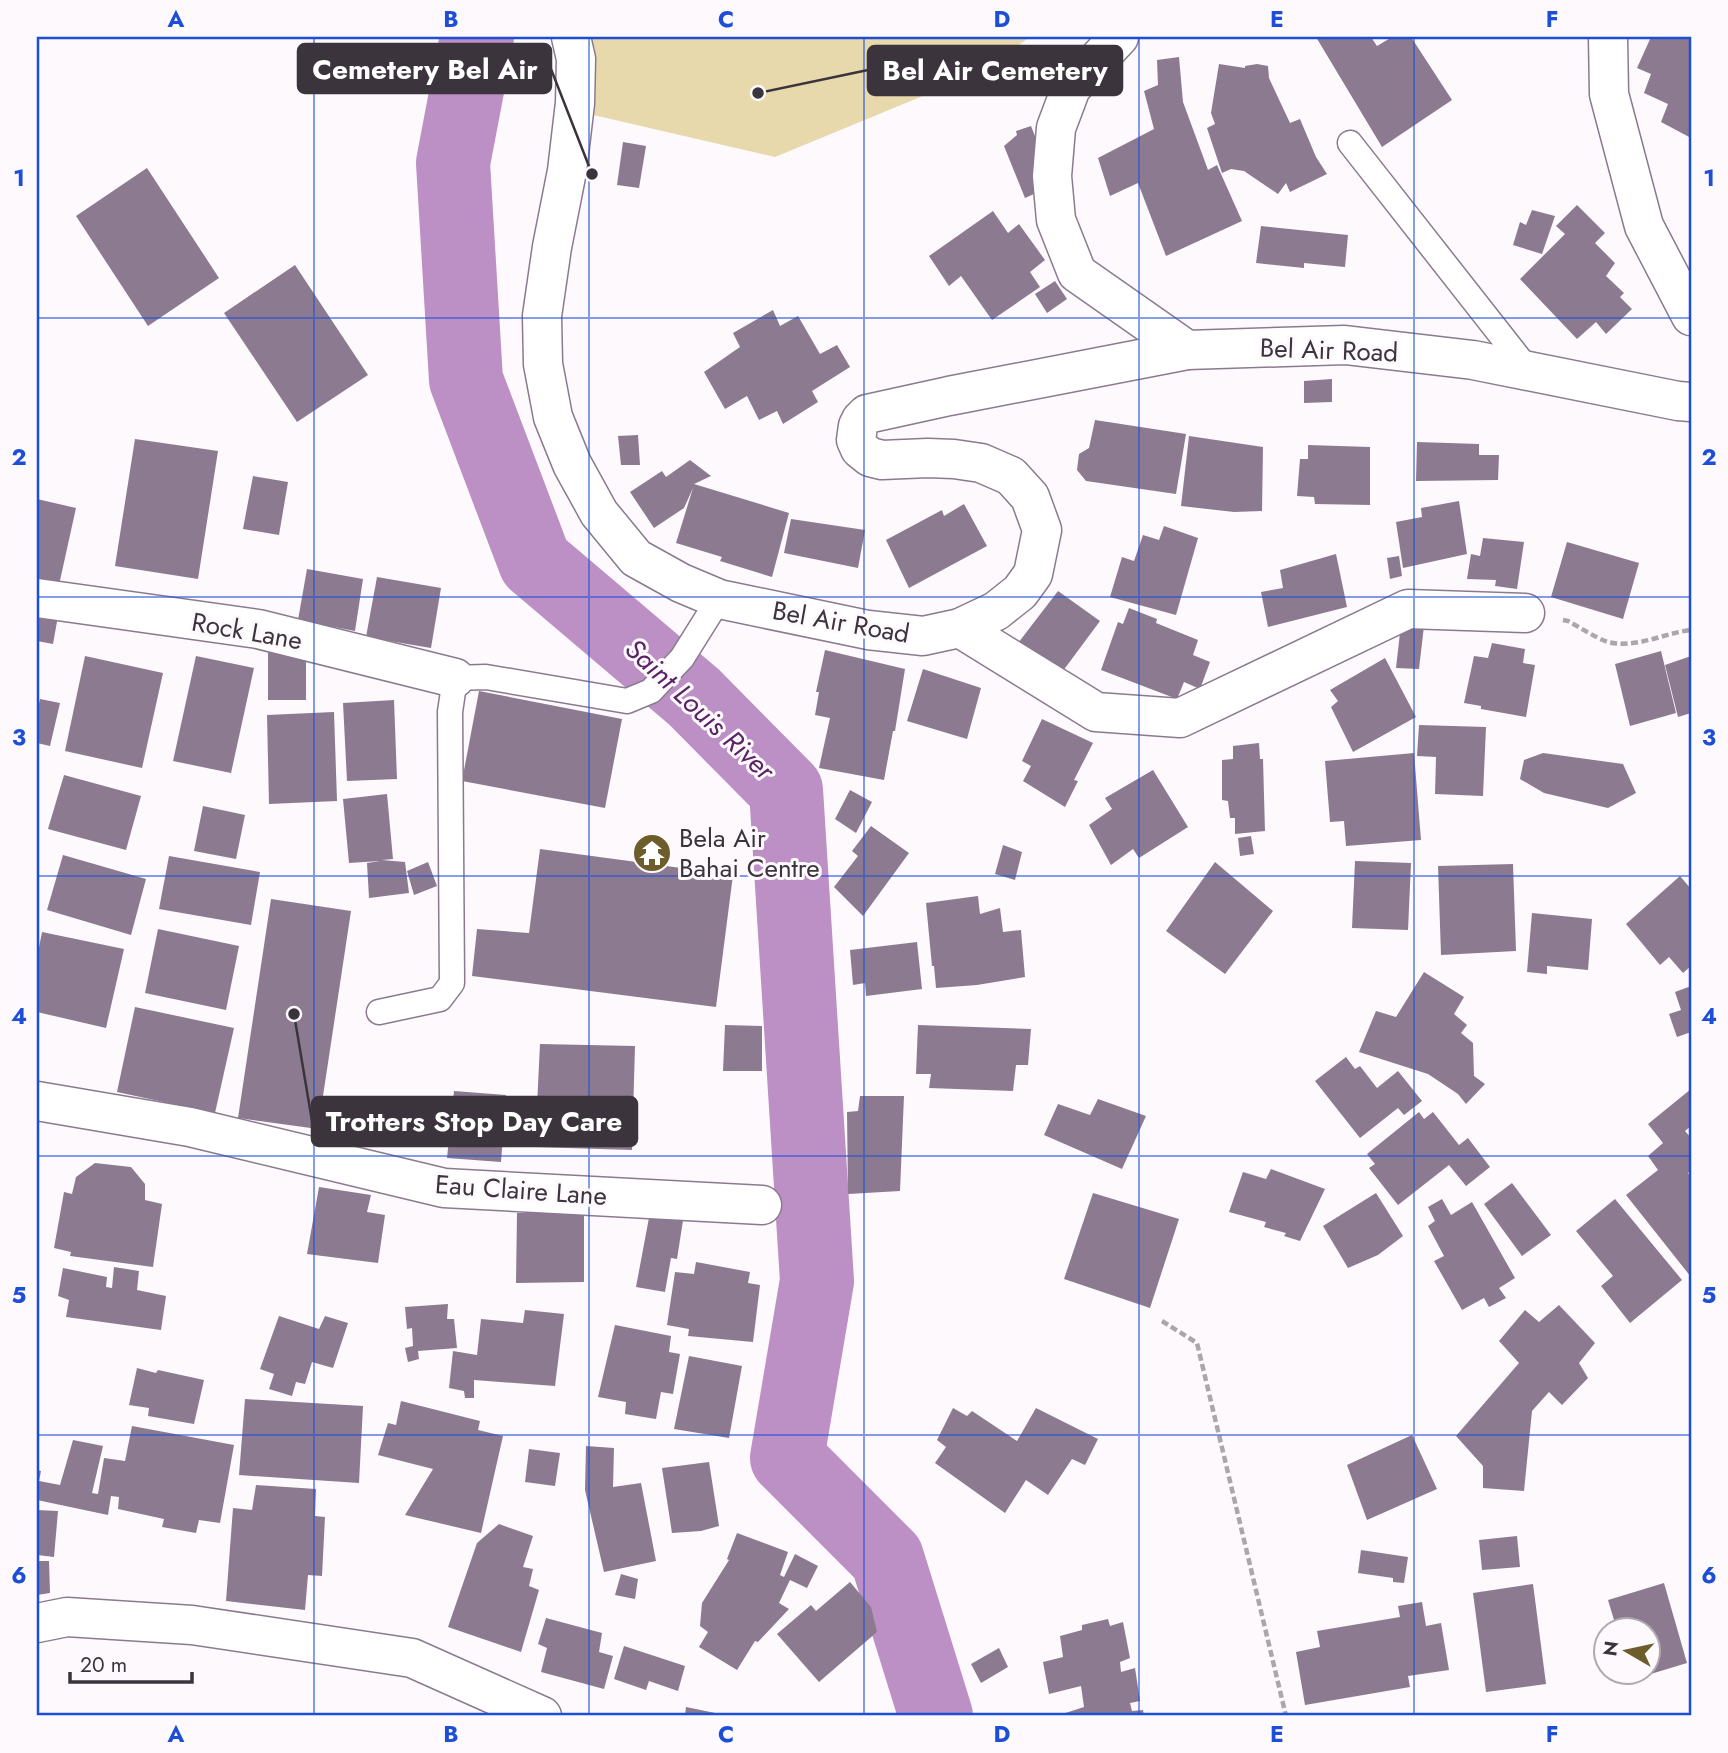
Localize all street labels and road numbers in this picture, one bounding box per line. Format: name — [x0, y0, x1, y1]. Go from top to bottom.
street label: Bel Air Road — [1259, 329, 1399, 371]
street label: Bel Air Road — [770, 591, 912, 653]
street label: Rock Lane — [189, 603, 305, 659]
street label: Eau Claire Lane — [434, 1165, 608, 1215]

